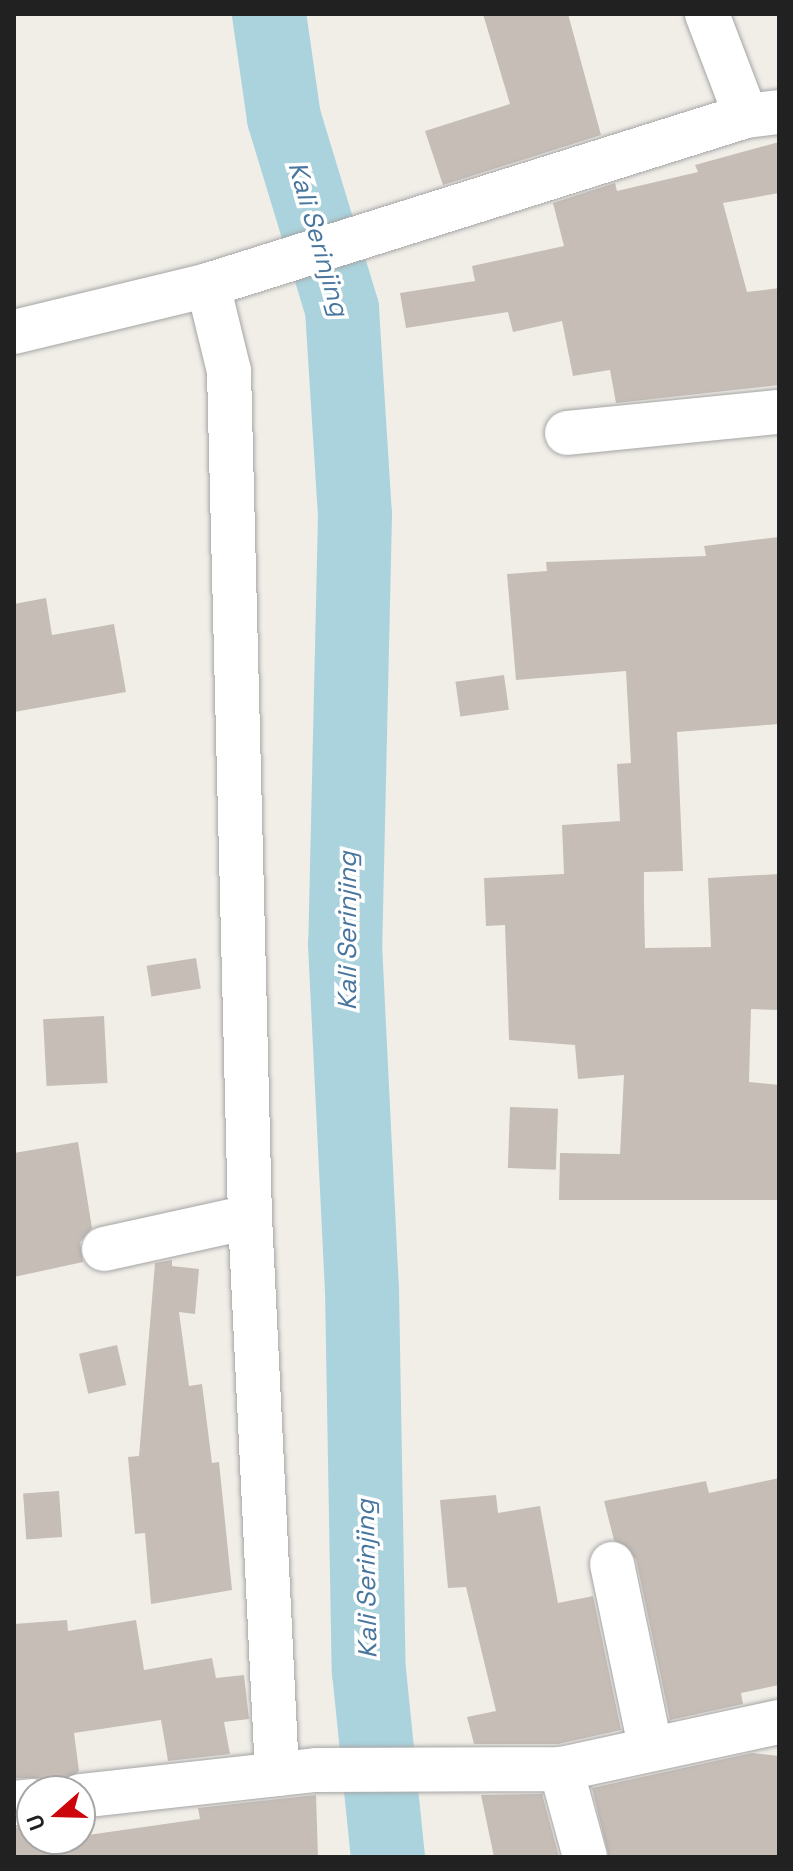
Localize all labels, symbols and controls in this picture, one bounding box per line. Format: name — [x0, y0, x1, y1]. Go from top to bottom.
water label: Kali Serinjing — [281, 158, 355, 320]
water label: Kali Serinjing — [332, 851, 364, 1011]
water label: Kali Serinjing — [350, 1499, 384, 1659]
north arrow — [16, 1775, 96, 1855]
text: U — [20, 1811, 51, 1834]

